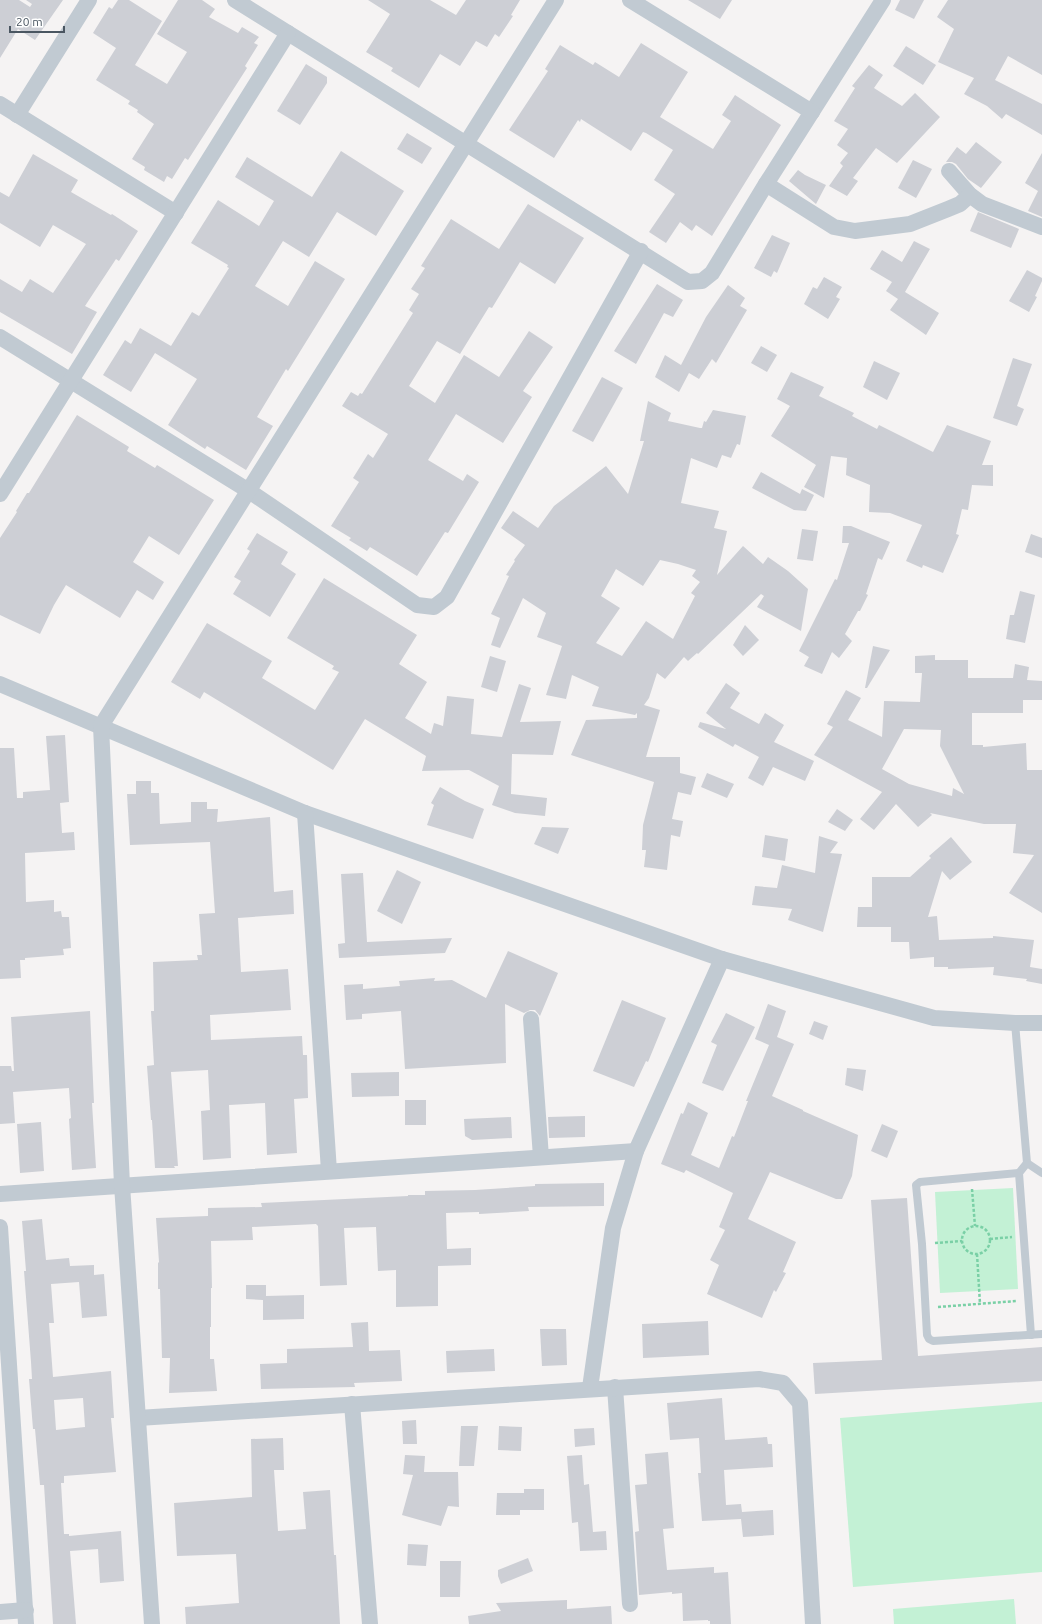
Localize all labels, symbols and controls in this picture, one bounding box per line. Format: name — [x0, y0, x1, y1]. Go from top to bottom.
scale bar — [10, 8, 64, 34]
text: 20 m — [16, 15, 43, 28]

